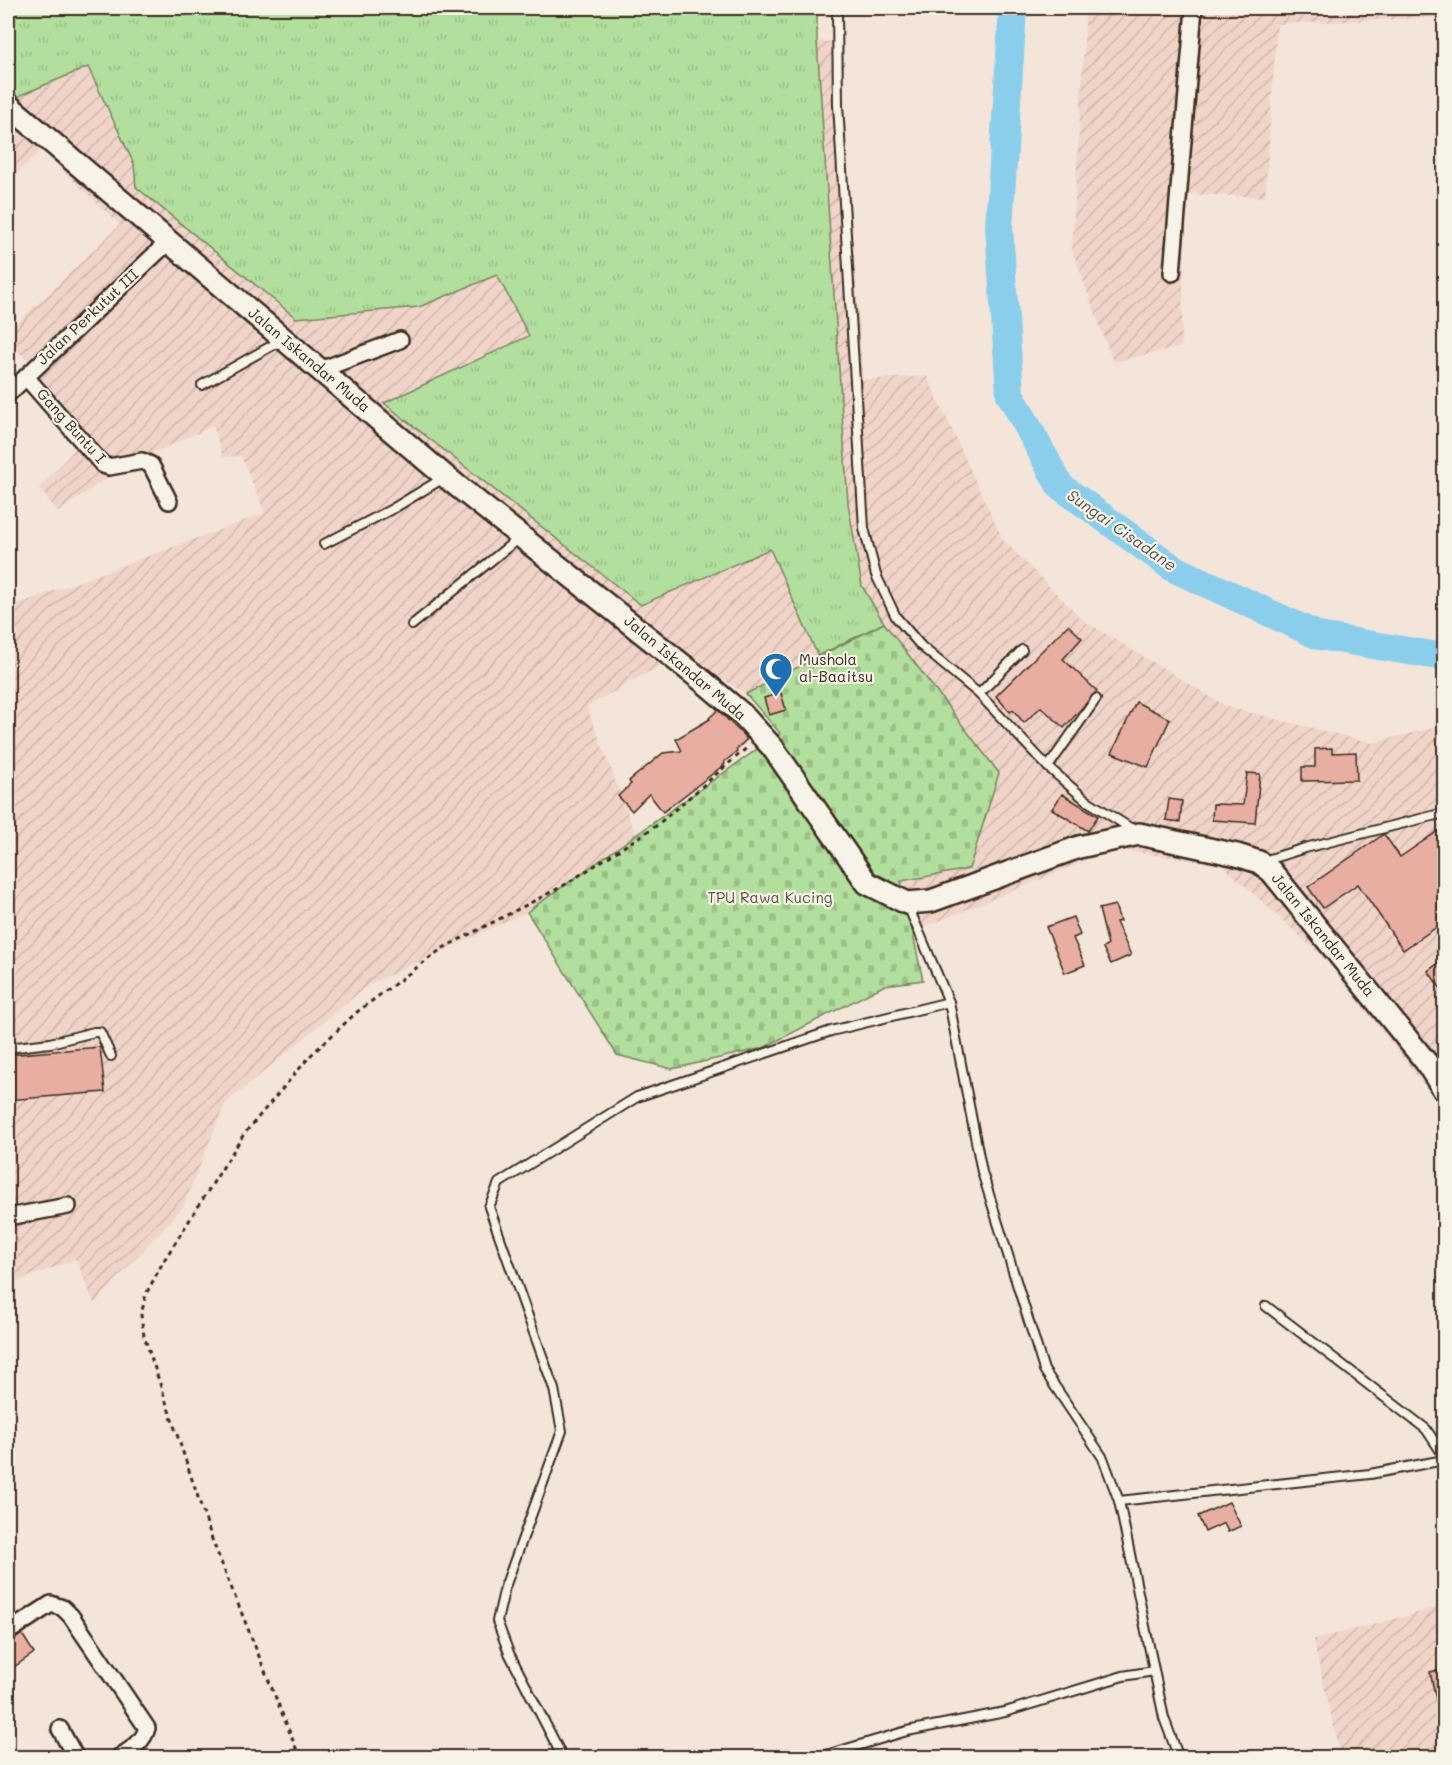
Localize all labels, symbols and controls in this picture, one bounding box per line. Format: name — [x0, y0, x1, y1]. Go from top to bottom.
street label: Jalan Perkutut III — [32, 264, 143, 369]
street label: Jalan Iskandar Muda — [244, 302, 375, 416]
street label: Gang Buntu I — [33, 384, 111, 467]
water label: Sungai Cisadane — [1063, 484, 1181, 575]
street label: Jalan Iskandar Muda — [620, 610, 751, 724]
place label: Mushola al-Baaitsu — [799, 649, 873, 686]
mosque icon: Mushola al-Baaitsu — [758, 651, 794, 698]
street label: Jalan Iskandar Muda — [1268, 868, 1380, 1000]
park label: TPU Rawa Kucing — [708, 887, 833, 907]

